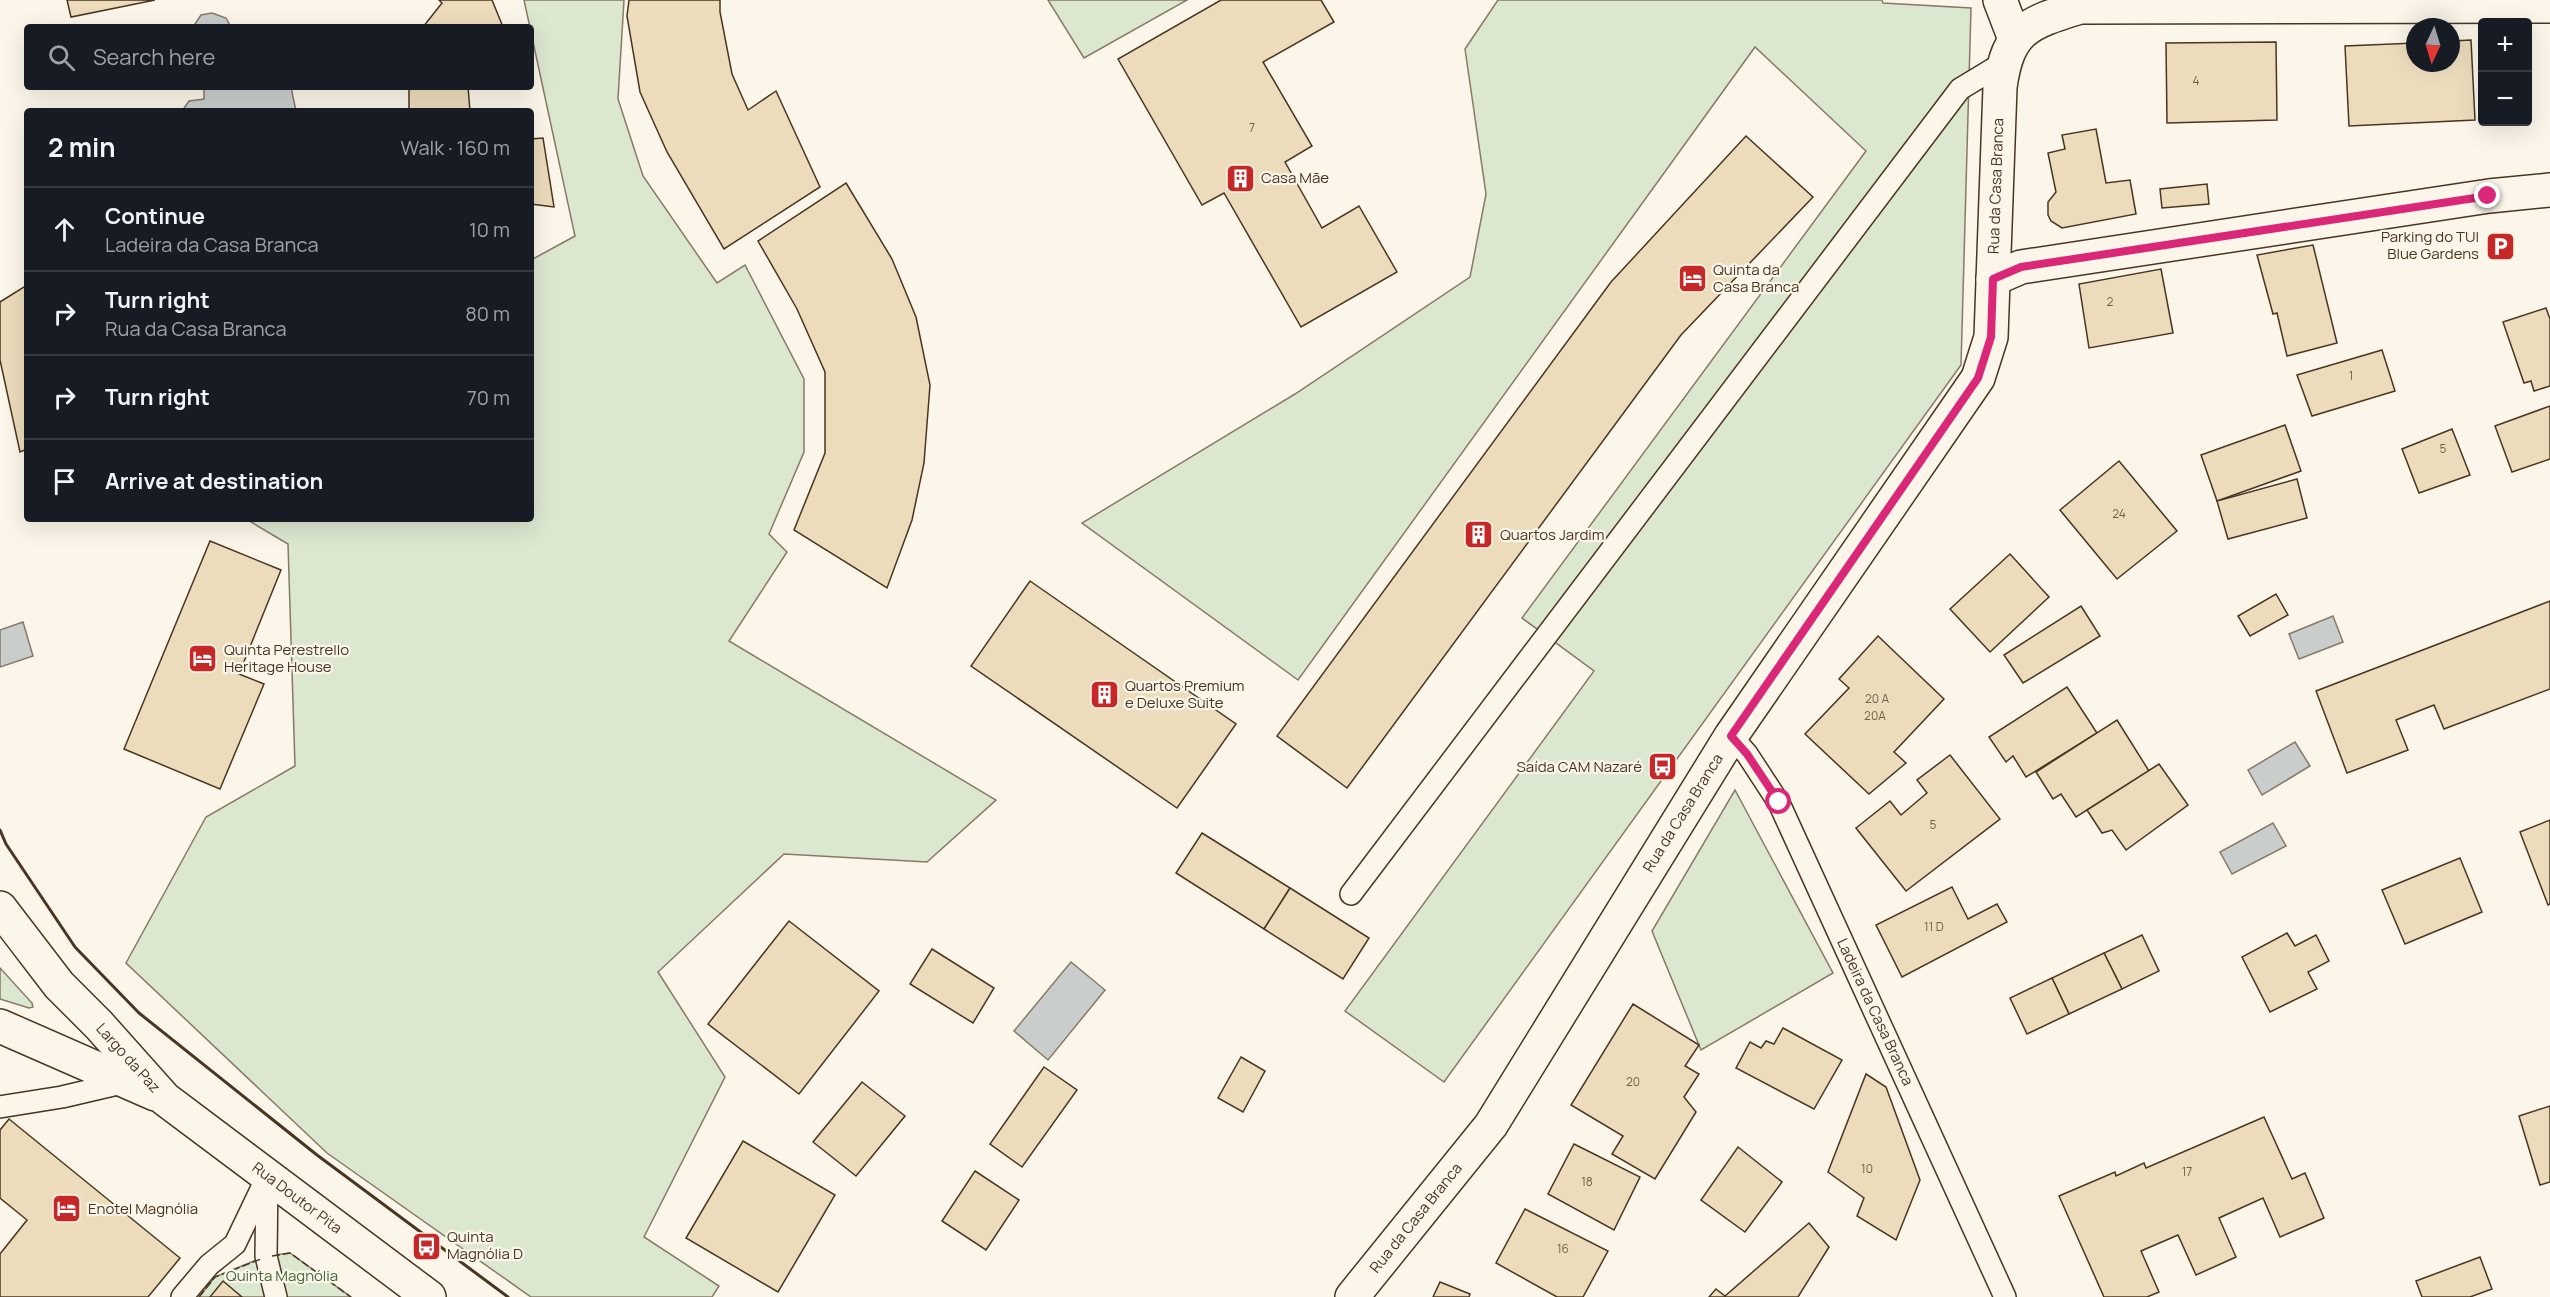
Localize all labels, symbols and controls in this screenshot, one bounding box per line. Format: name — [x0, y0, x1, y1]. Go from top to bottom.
north arrow — [2406, 18, 2460, 72]
map controls — [2478, 18, 2532, 126]
button: + — [2478, 18, 2532, 72]
search box — [24, 24, 534, 90]
icon: search — [45, 41, 78, 74]
text: Search here — [93, 42, 215, 72]
house number: 4 — [2192, 72, 2200, 89]
button: − — [2478, 72, 2532, 126]
street label: Rua da Casa Branca — [1983, 118, 2008, 254]
house number: 7 — [1249, 119, 1255, 136]
text: 2 min — [48, 129, 116, 165]
text: Walk · 160 m — [401, 134, 510, 161]
building icon: Casa Mãe — [1224, 162, 1256, 194]
place label: Casa Mãe — [1261, 167, 1329, 188]
route end — [2474, 182, 2500, 208]
text: Continue — [105, 201, 205, 231]
icon: ahead — [48, 213, 81, 246]
text: 10 m — [469, 216, 510, 243]
place label: Parking do TUI Blue Gardens — [2381, 226, 2479, 264]
parking icon: Parking do TUI Blue Gardens — [2484, 230, 2516, 262]
text: Ladeira da Casa Branca — [105, 231, 319, 258]
place label: Quinta da Casa Branca — [1713, 259, 1799, 297]
hotel icon: Quinta da Casa Branca — [1676, 263, 1708, 295]
text: Turn right — [105, 285, 210, 315]
house number: 2 — [2107, 293, 2114, 310]
icon: right — [48, 297, 81, 330]
text: 80 m — [465, 300, 510, 327]
text: Rua da Casa Branca — [105, 315, 287, 342]
house number: 1 — [2349, 367, 2353, 384]
icon: right — [48, 381, 81, 414]
text: Turn right — [105, 382, 210, 412]
text: 70 m — [467, 384, 510, 411]
house number: 5 — [2440, 440, 2447, 457]
icon: arrive — [48, 465, 81, 498]
text: Arrive at destination — [105, 466, 323, 496]
house number: 24 — [2112, 505, 2126, 522]
building icon: Quartos Jardim — [1463, 519, 1495, 551]
place label: Quartos Jardim — [1500, 524, 1605, 545]
place label: Quinta Perestrello Heritage House — [224, 639, 349, 677]
hotel icon: Quinta Perestrello Heritage House — [187, 643, 219, 675]
place label: Quartos Premium e Deluxe Suite — [1125, 675, 1245, 713]
building icon: Quartos Premium e Deluxe Suite — [1088, 679, 1120, 711]
house number: 20 A — [1865, 690, 1889, 707]
house number: 20A — [1864, 707, 1886, 724]
street label: Rua da Casa Branca — [1638, 749, 1728, 876]
bus stop icon: Saída CAM Nazaré — [1647, 751, 1679, 783]
place label: Saída CAM Nazaré — [1517, 756, 1642, 777]
route start — [1765, 788, 1791, 814]
house number: 5 — [1930, 816, 1937, 833]
house number: 11 D — [1924, 918, 1944, 935]
street label: Ladeira da Casa Branca — [1832, 935, 1919, 1089]
street label: Largo da Paz — [91, 1018, 165, 1097]
house number: 20 — [1626, 1073, 1640, 1090]
street label: Rua Doutor Pita — [248, 1157, 347, 1238]
street label: Rua da Casa Branca — [1365, 1158, 1467, 1277]
house number: 10 — [1861, 1160, 1873, 1177]
house number: 17 — [2182, 1163, 2192, 1180]
house number: 18 — [1581, 1173, 1593, 1190]
hotel icon: Enotel Magnólia — [51, 1193, 83, 1225]
place label: Enotel Magnólia — [88, 1198, 198, 1219]
place label: Quinta Magnólia D — [447, 1226, 523, 1264]
bus stop icon: Quinta Magnólia D — [410, 1230, 442, 1262]
house number: 16 — [1557, 1240, 1569, 1257]
park label: Quinta Magnólia — [226, 1265, 338, 1286]

